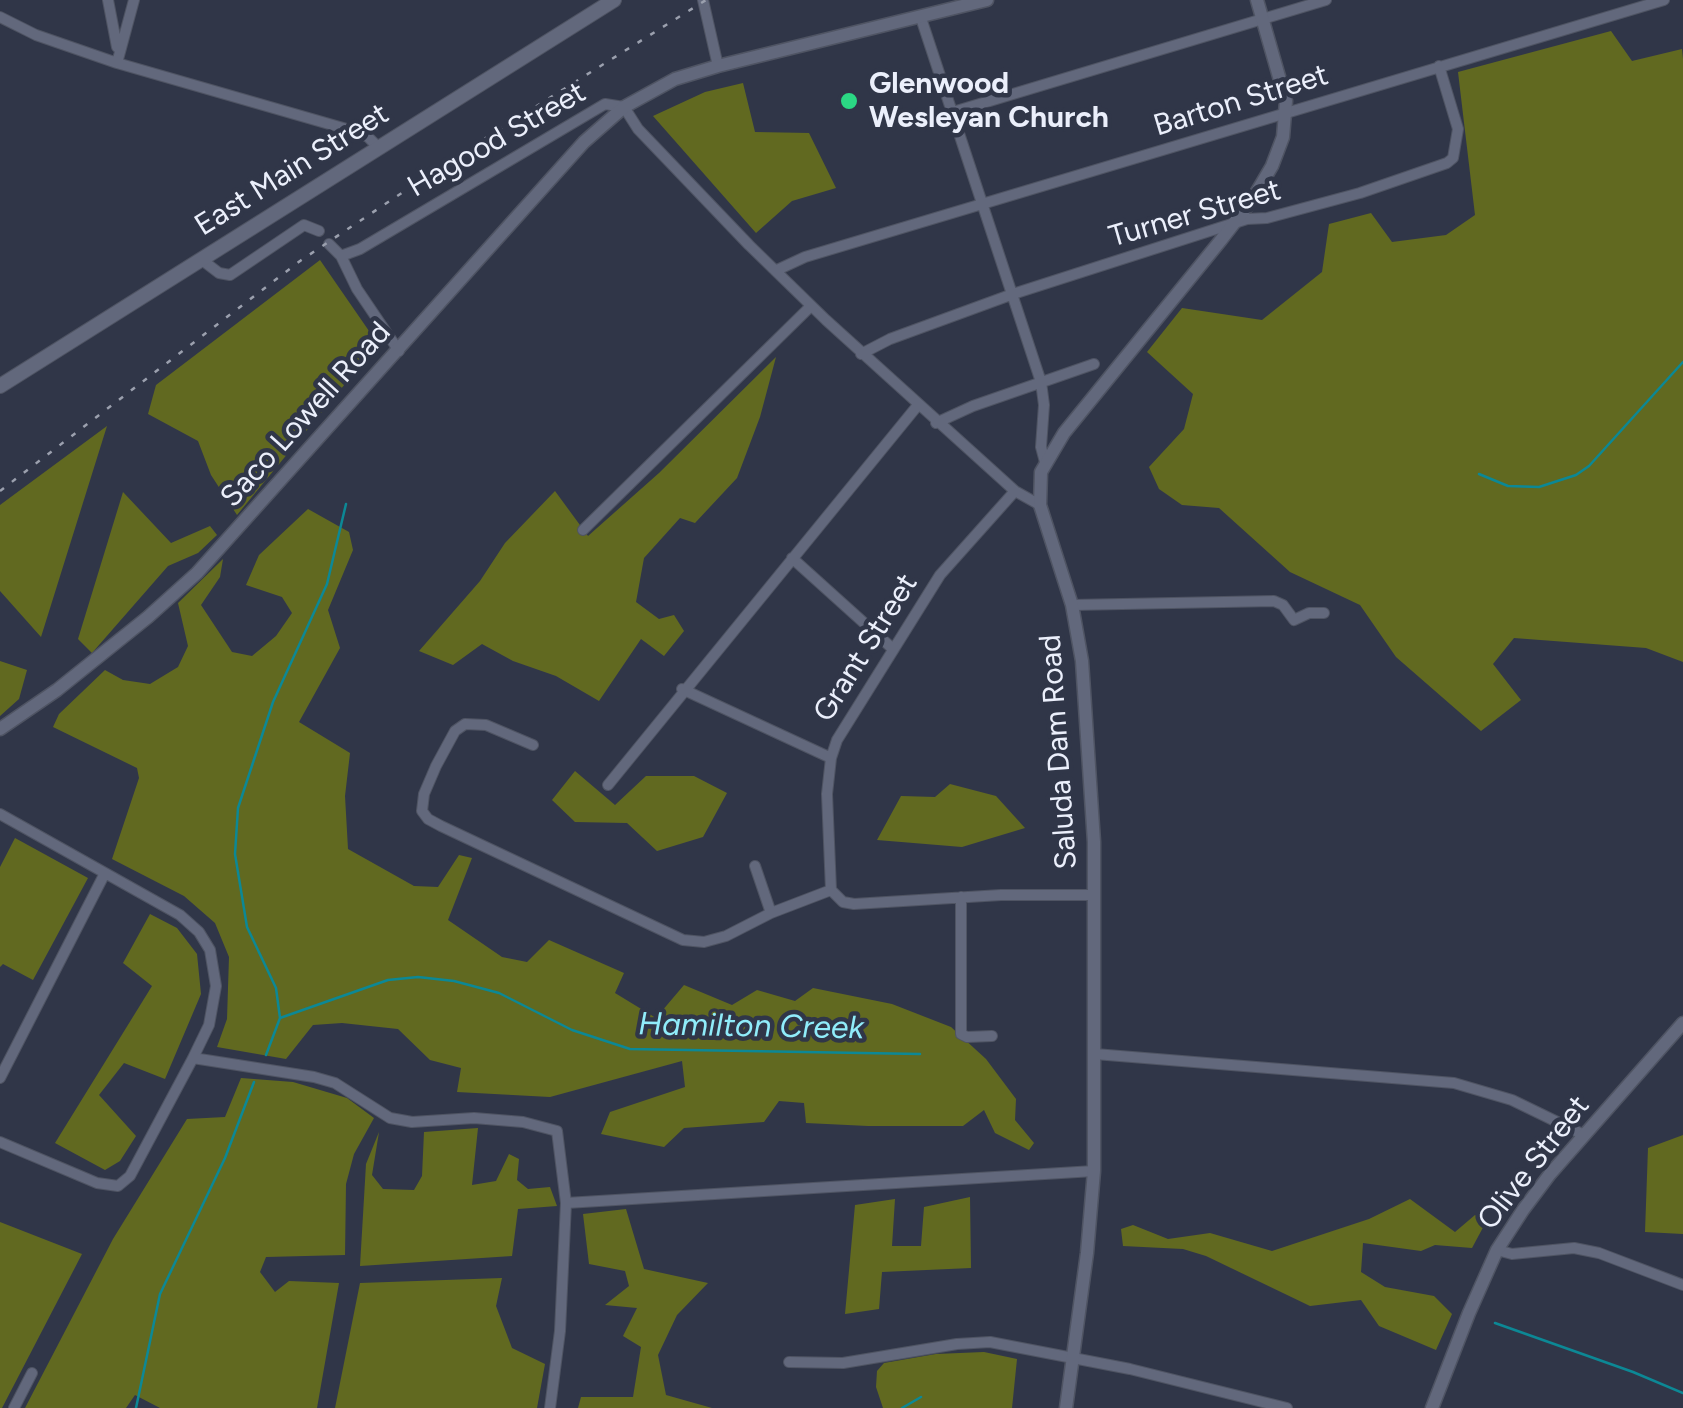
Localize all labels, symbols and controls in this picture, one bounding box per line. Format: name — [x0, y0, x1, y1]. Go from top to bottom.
street label: Barton Street — [1149, 57, 1333, 145]
place label: Glenwood Wesleyan Church — [869, 66, 1109, 136]
street label: Hagood Street — [402, 75, 592, 205]
marker: Glenwood Wesleyan Church — [838, 90, 860, 112]
street label: East Main Street — [189, 96, 395, 244]
street label: Turner Street — [1105, 172, 1285, 256]
street label: Saco Lowell Road — [213, 315, 399, 515]
street label: Grant Street — [806, 567, 926, 729]
street label: Saluda Dam Road — [1033, 633, 1085, 871]
water label: Hamilton Creek — [638, 1006, 864, 1048]
street label: Olive Street — [1471, 1089, 1597, 1237]

